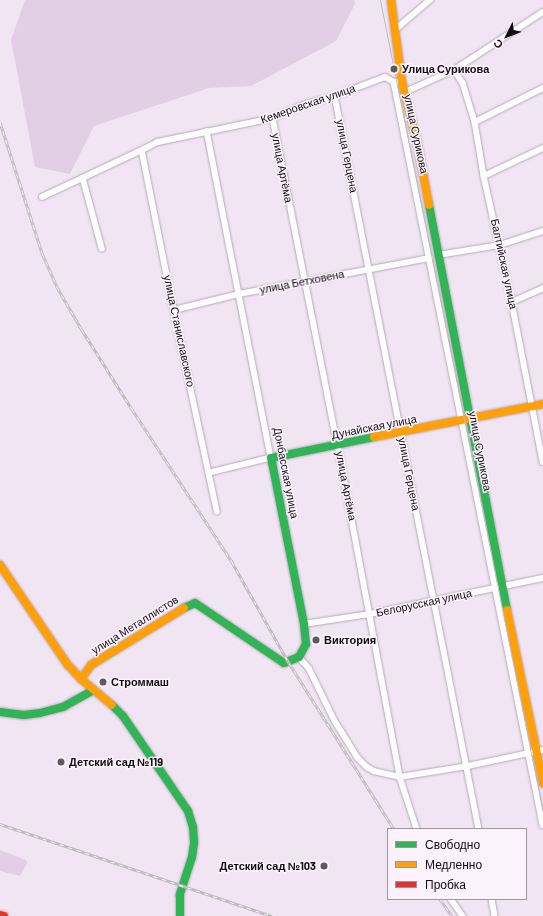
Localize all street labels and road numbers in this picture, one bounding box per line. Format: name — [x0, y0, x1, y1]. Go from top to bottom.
street label: Кемеровская улица — [259, 82, 357, 126]
street label: улица Сурикова — [401, 93, 431, 175]
street label: улица Герцена — [333, 118, 361, 194]
street label: улица Артёма — [269, 132, 295, 204]
street label: Балтийская улица — [488, 218, 520, 310]
street label: улица Бетховена — [259, 267, 345, 297]
street label: улица Станиславского — [161, 274, 197, 388]
street label: улица Сурикова — [466, 410, 494, 492]
street label: Дунайская улица — [330, 412, 418, 442]
street label: Донбасская улица — [271, 426, 301, 520]
street label: улица Герцена — [395, 436, 423, 512]
street label: улица Артёма — [333, 450, 359, 522]
street label: Белорусская улица — [375, 586, 473, 620]
street label: улица Металлистов — [89, 593, 181, 657]

